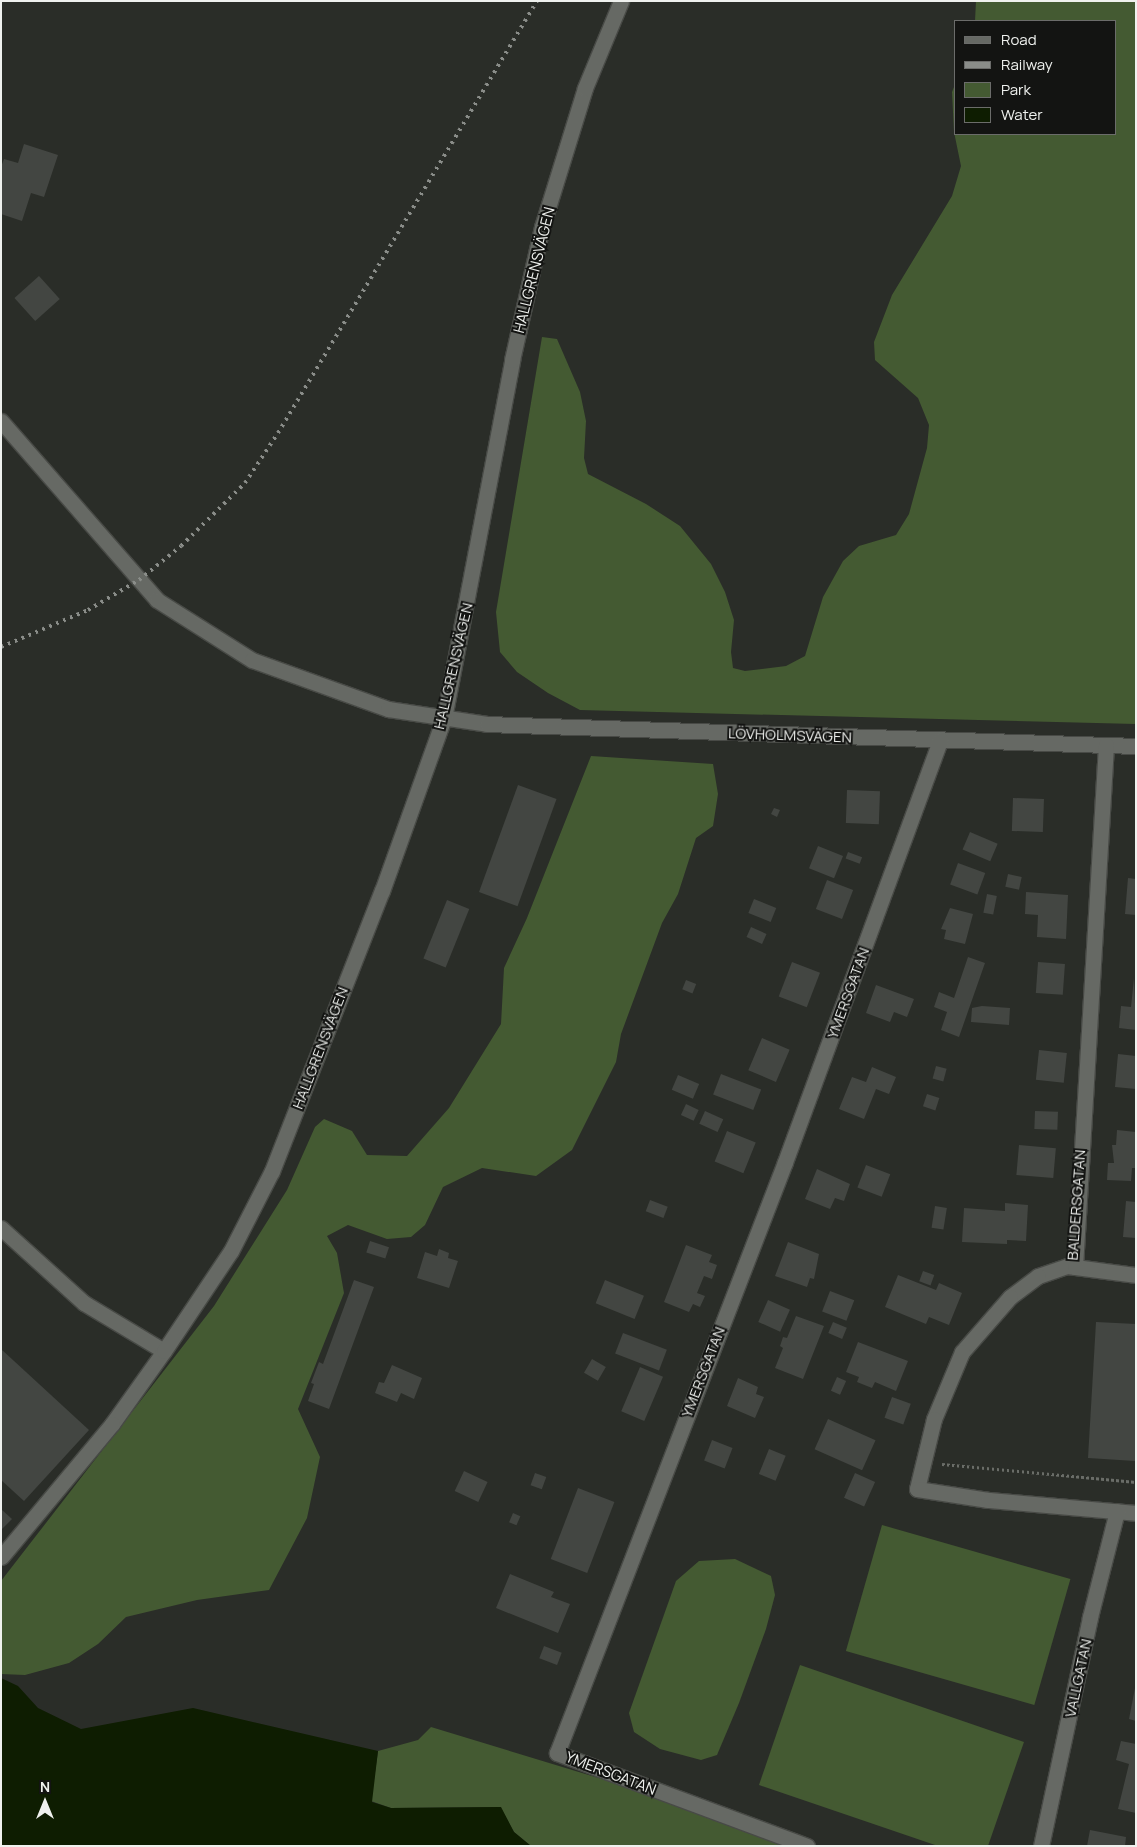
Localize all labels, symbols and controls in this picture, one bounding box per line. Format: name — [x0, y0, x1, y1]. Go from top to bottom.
legend — [954, 20, 1117, 135]
text: Road — [1001, 29, 1037, 50]
text: Railway — [1001, 54, 1053, 75]
text: Park — [1001, 79, 1031, 100]
text: Water — [1001, 104, 1043, 125]
street label: HALLGRENSVÄGEN — [510, 205, 558, 335]
street label: HALLGRENSVÄGEN — [430, 601, 476, 731]
street label: LÖVHOLMSVÄGEN — [728, 724, 852, 746]
street label: YMERSGATAN — [823, 945, 873, 1041]
street label: HALLGRENSVÄGEN — [288, 984, 352, 1112]
street label: BALDERSGATAN — [1063, 1149, 1089, 1261]
street label: YMERSGATAN — [677, 1324, 729, 1420]
street label: VALLGATAN — [1061, 1637, 1095, 1719]
street label: YMERSGATAN — [563, 1747, 659, 1799]
north arrow — [20, 1777, 70, 1827]
text: N — [40, 1777, 50, 1796]

